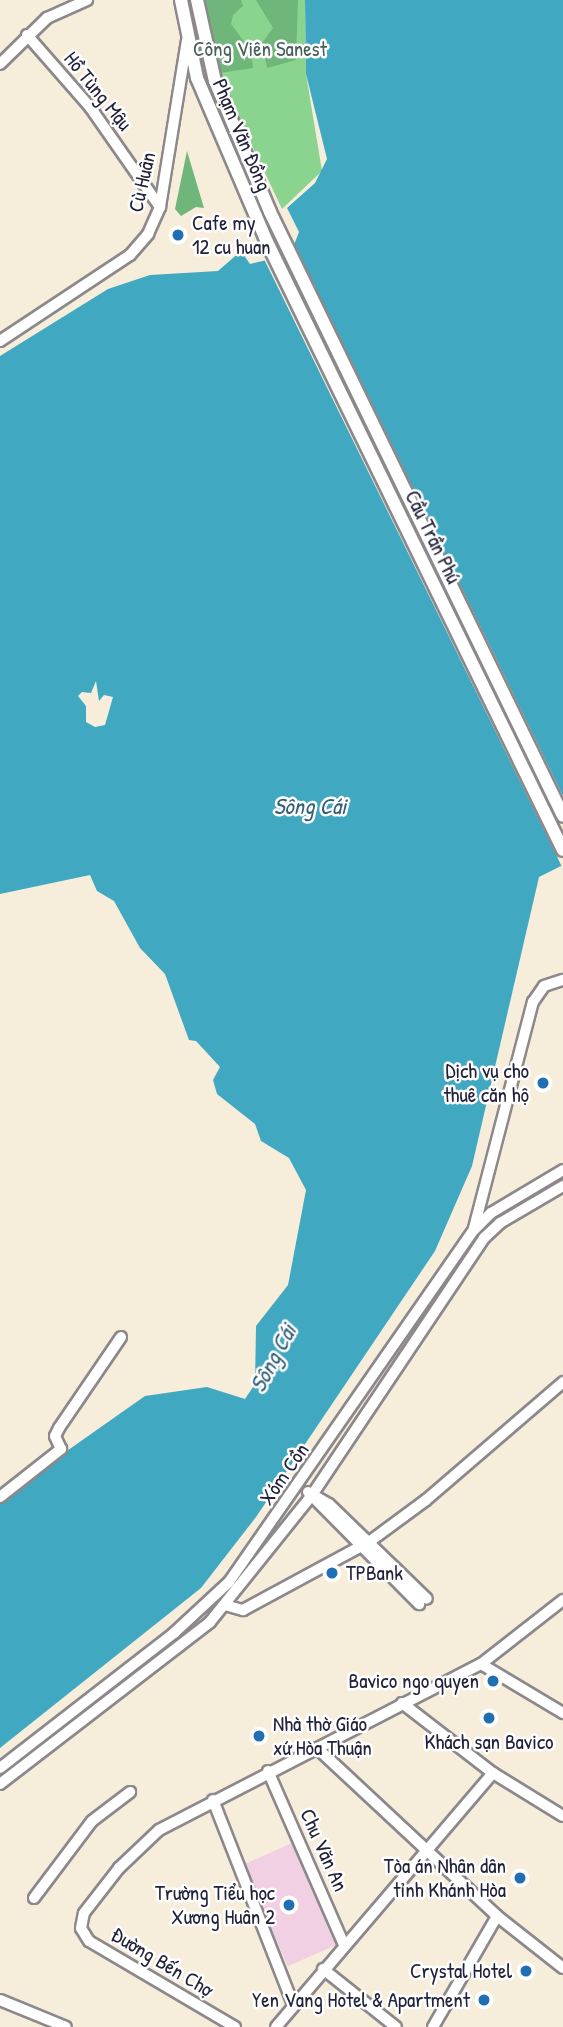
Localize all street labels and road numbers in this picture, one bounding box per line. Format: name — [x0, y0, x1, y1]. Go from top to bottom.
street label: Hồ Tùng Mậu — [59, 46, 137, 136]
street label: Phạm Văn Đồng — [207, 75, 277, 195]
street label: Cù Huân — [123, 150, 161, 214]
street label: Cầu Trần Phú — [400, 486, 466, 588]
street label: Xóm Cồn — [254, 1438, 314, 1510]
street label: Chu Văn An — [295, 1805, 353, 1895]
street label: Đường Bến Chợ — [107, 1922, 217, 2002]

